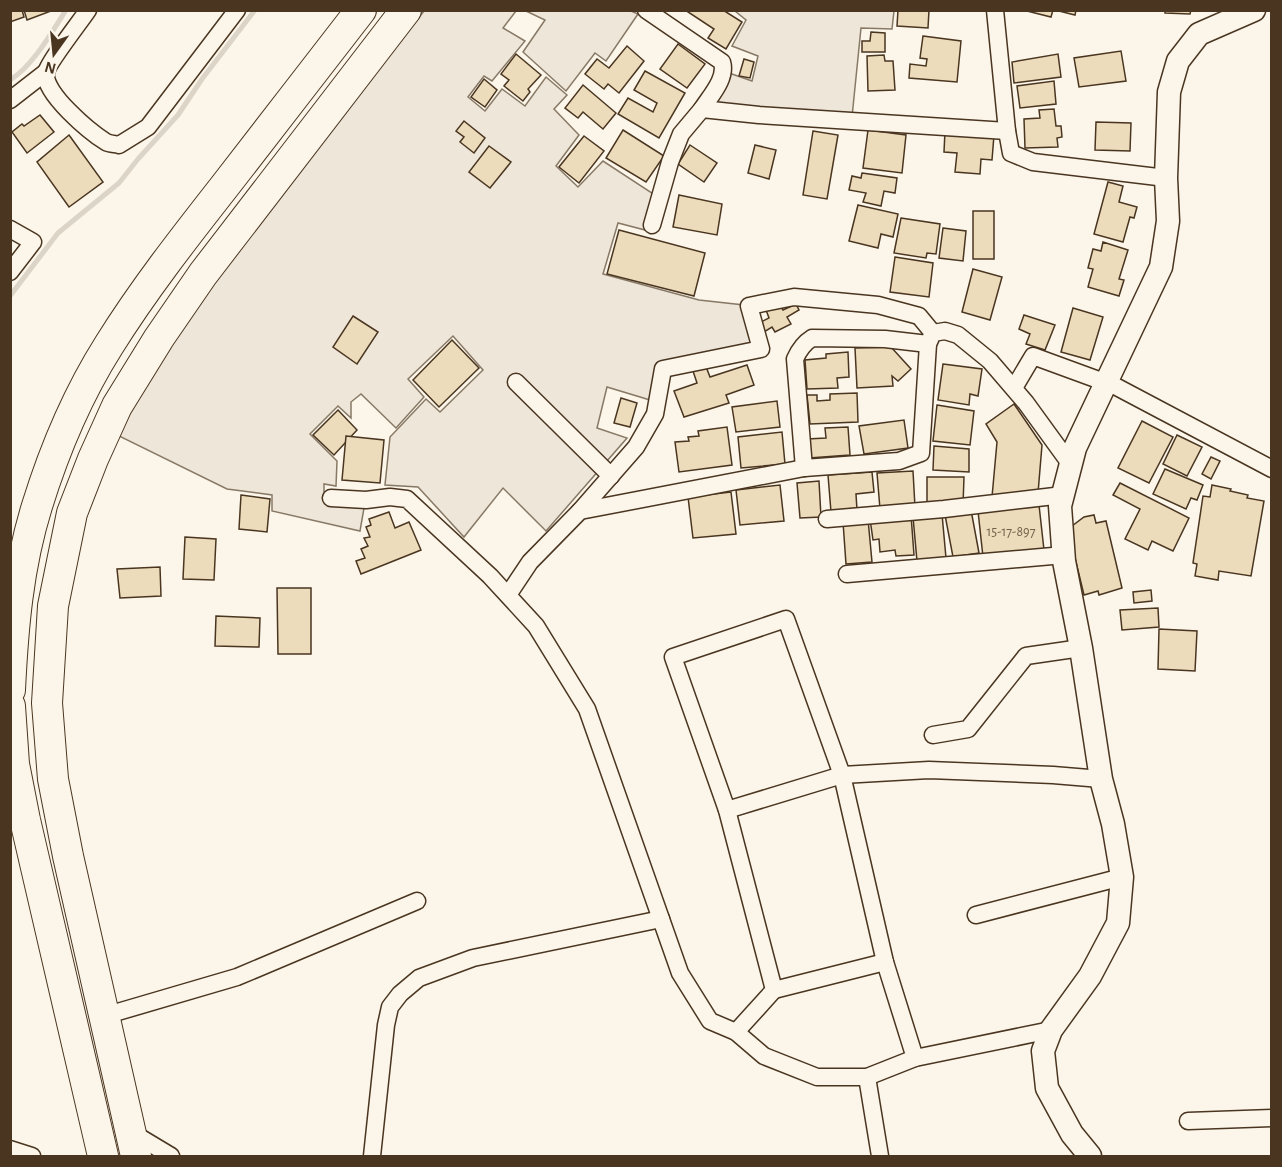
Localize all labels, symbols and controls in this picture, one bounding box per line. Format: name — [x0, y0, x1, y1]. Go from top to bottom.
north arrow — [24, 24, 84, 84]
text: N — [43, 58, 58, 77]
house number: 15-17-897 — [987, 525, 1036, 539]

